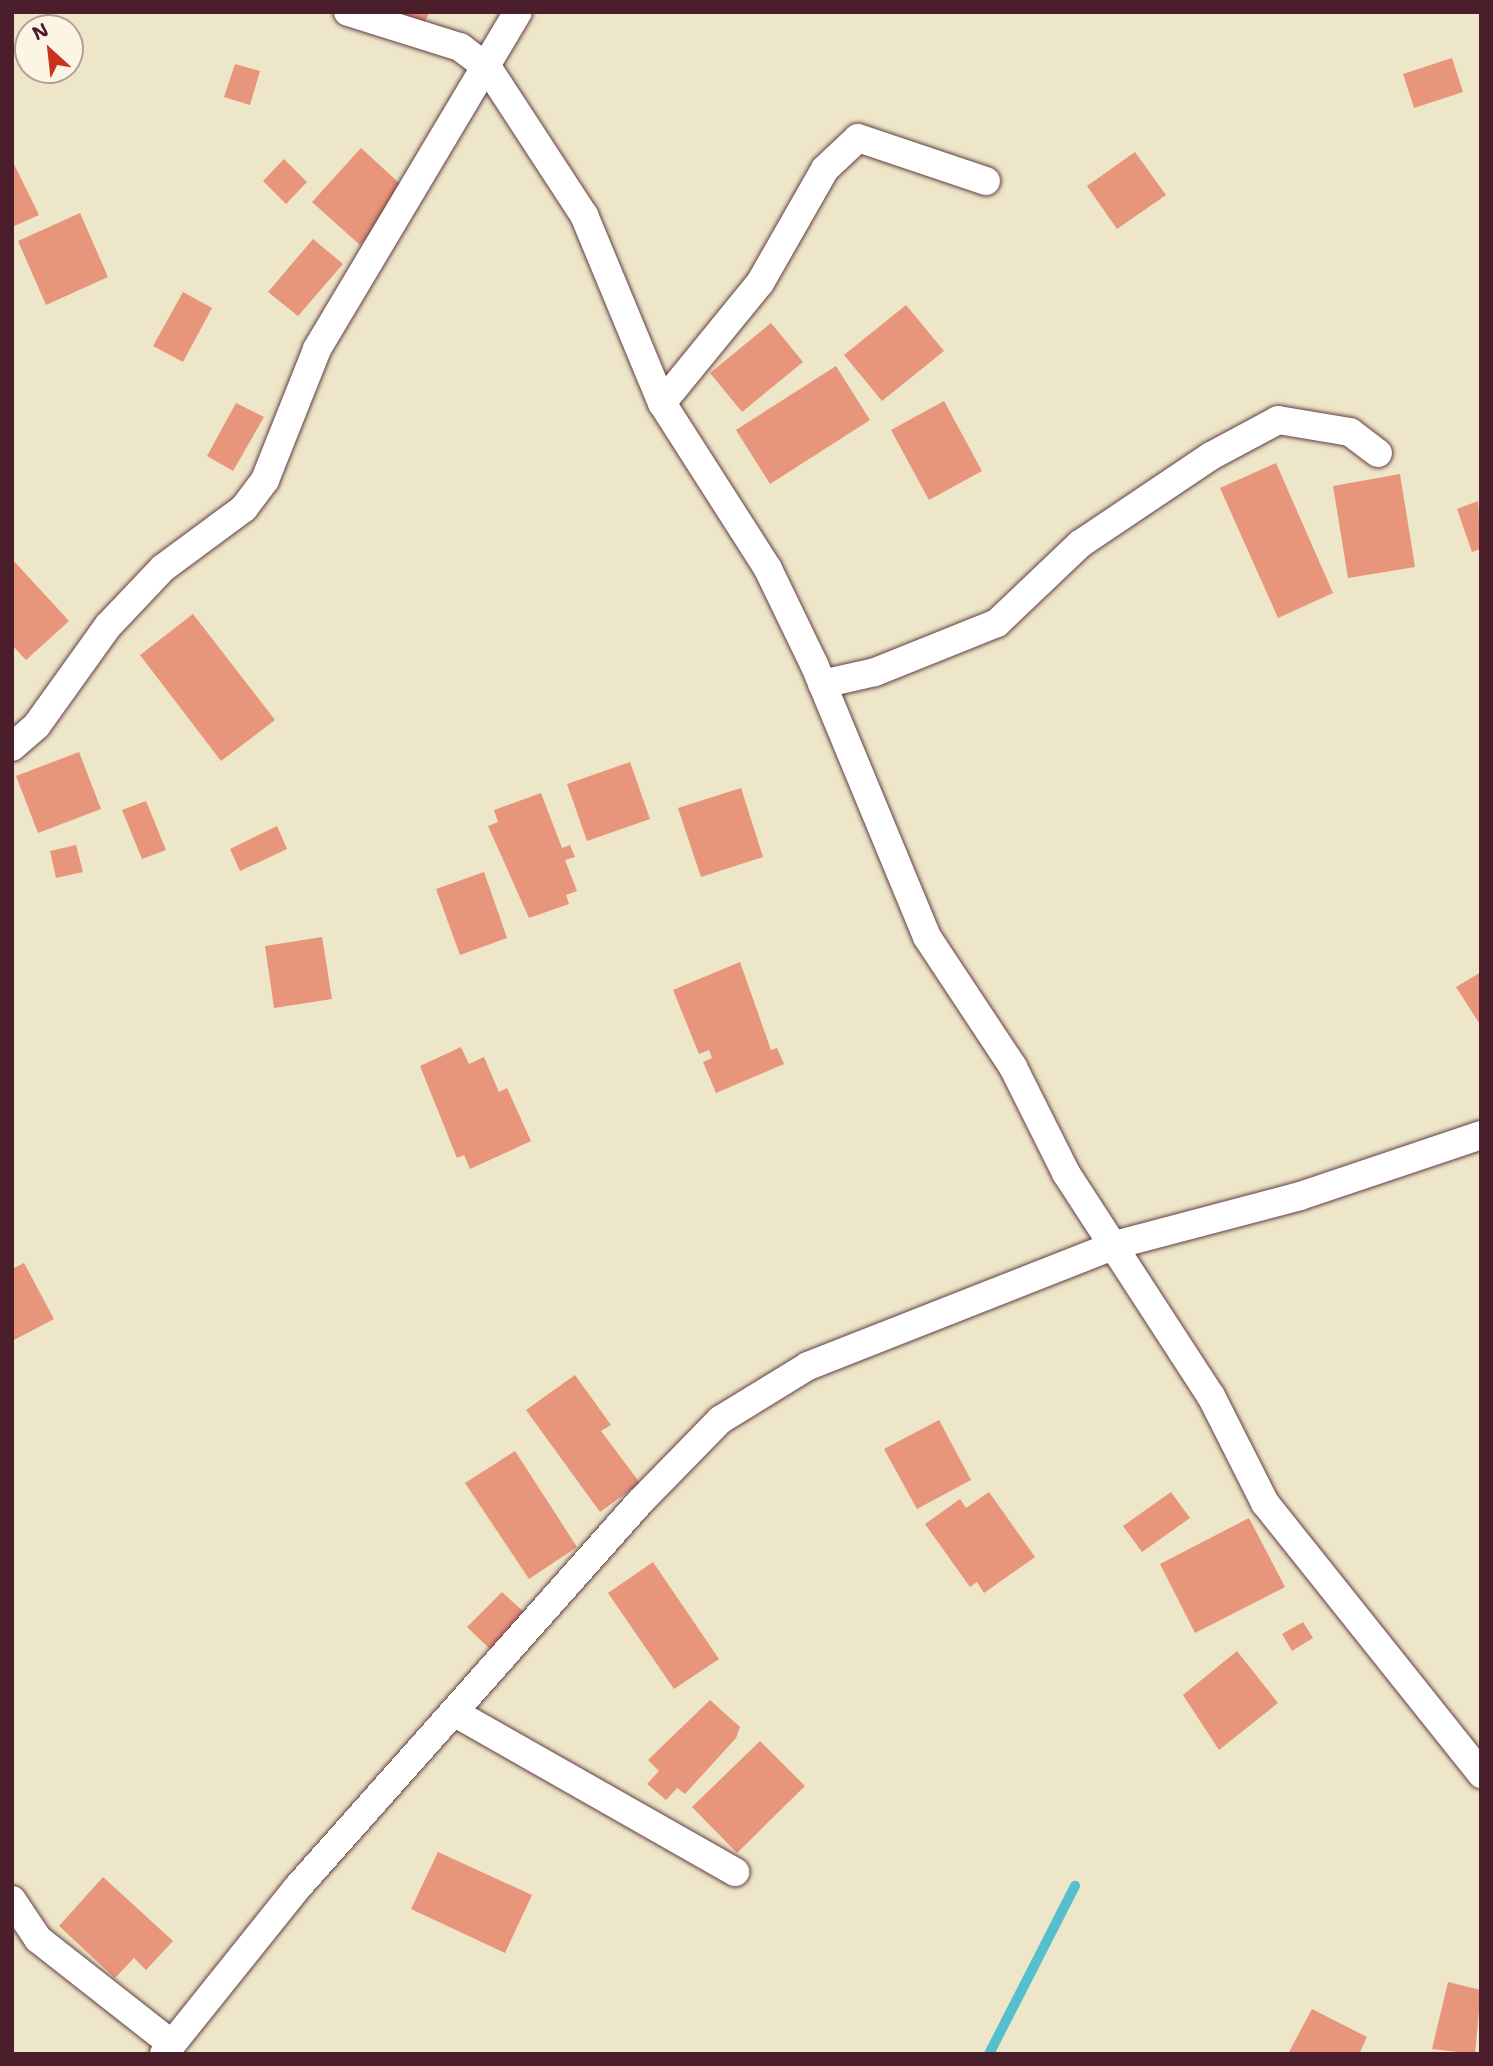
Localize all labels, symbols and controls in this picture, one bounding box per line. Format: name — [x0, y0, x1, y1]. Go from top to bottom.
north arrow — [14, 14, 84, 84]
text: N — [28, 17, 53, 46]

